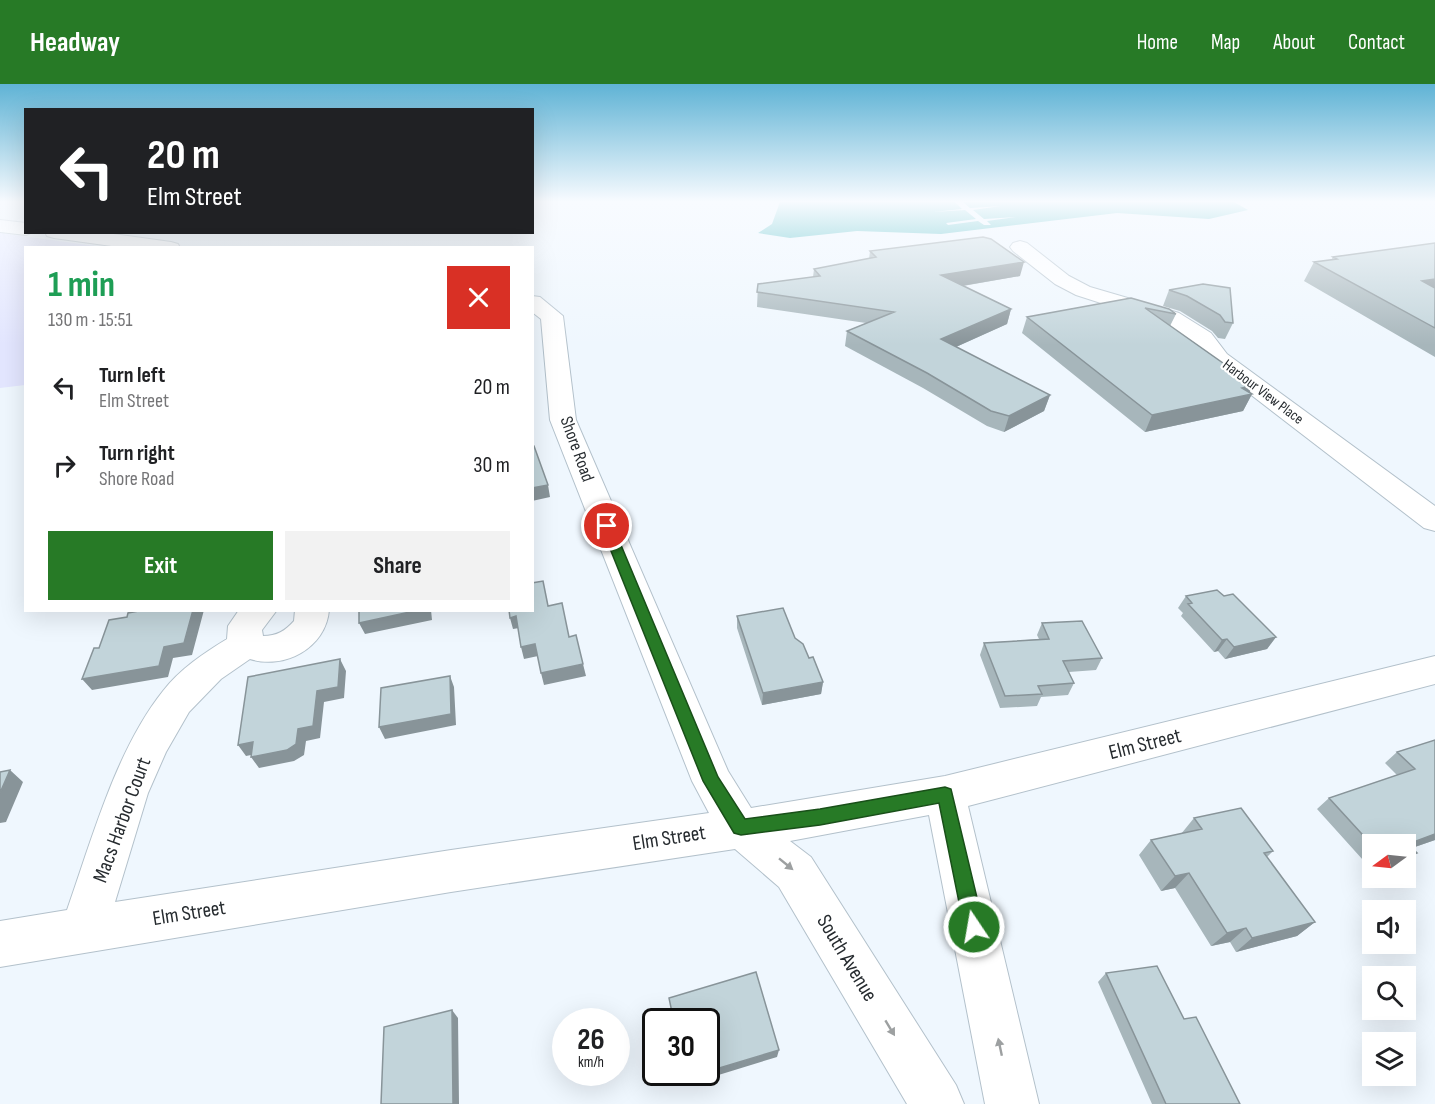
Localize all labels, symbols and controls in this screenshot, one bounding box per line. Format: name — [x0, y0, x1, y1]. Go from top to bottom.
text: Headway — [30, 26, 120, 59]
text: Home — [1137, 30, 1178, 55]
text: Map — [1211, 30, 1240, 55]
text: About — [1273, 30, 1315, 55]
text: Contact — [1348, 30, 1405, 55]
text: 20 m — [147, 130, 220, 181]
icon: left — [48, 132, 126, 210]
text: Elm Street — [147, 181, 242, 213]
text: 1 min — [48, 264, 115, 307]
button: close — [447, 266, 510, 329]
text: 130 m · 15:51 — [48, 308, 132, 332]
street label: Harbour View Place — [1219, 355, 1307, 429]
text: Turn left — [99, 362, 165, 389]
icon: left — [48, 371, 81, 404]
text: 20 m — [474, 374, 510, 401]
text: Elm Street — [99, 389, 169, 413]
street label: Shore Road — [556, 414, 598, 484]
text: Turn right — [99, 440, 175, 467]
icon: right — [48, 449, 81, 482]
text: 30 m — [473, 452, 510, 479]
text: Shore Road — [99, 467, 174, 491]
pin — [581, 500, 632, 551]
icon: arrive — [590, 509, 623, 542]
button: Exit — [48, 531, 273, 600]
button: Share — [285, 531, 510, 600]
street label: Elm Street — [1106, 723, 1184, 765]
street label: Macs Harbor Court — [88, 754, 156, 886]
street label: Elm Street — [631, 820, 707, 856]
north arrow — [1362, 834, 1416, 888]
map controls — [1362, 834, 1416, 1086]
one-way arrow — [778, 858, 794, 871]
street label: Elm Street — [151, 895, 227, 931]
position arrow — [942, 895, 1006, 959]
button: sound — [1362, 900, 1416, 954]
street label: South Avenue — [811, 910, 883, 1006]
button: search — [1362, 966, 1416, 1020]
speed limit sign: 30 — [642, 1008, 720, 1086]
one-way arrow — [885, 1020, 896, 1036]
text: 26 — [577, 1022, 605, 1058]
button: layers — [1362, 1032, 1416, 1086]
one-way arrow — [995, 1037, 1004, 1056]
text: km/h — [578, 1053, 604, 1072]

